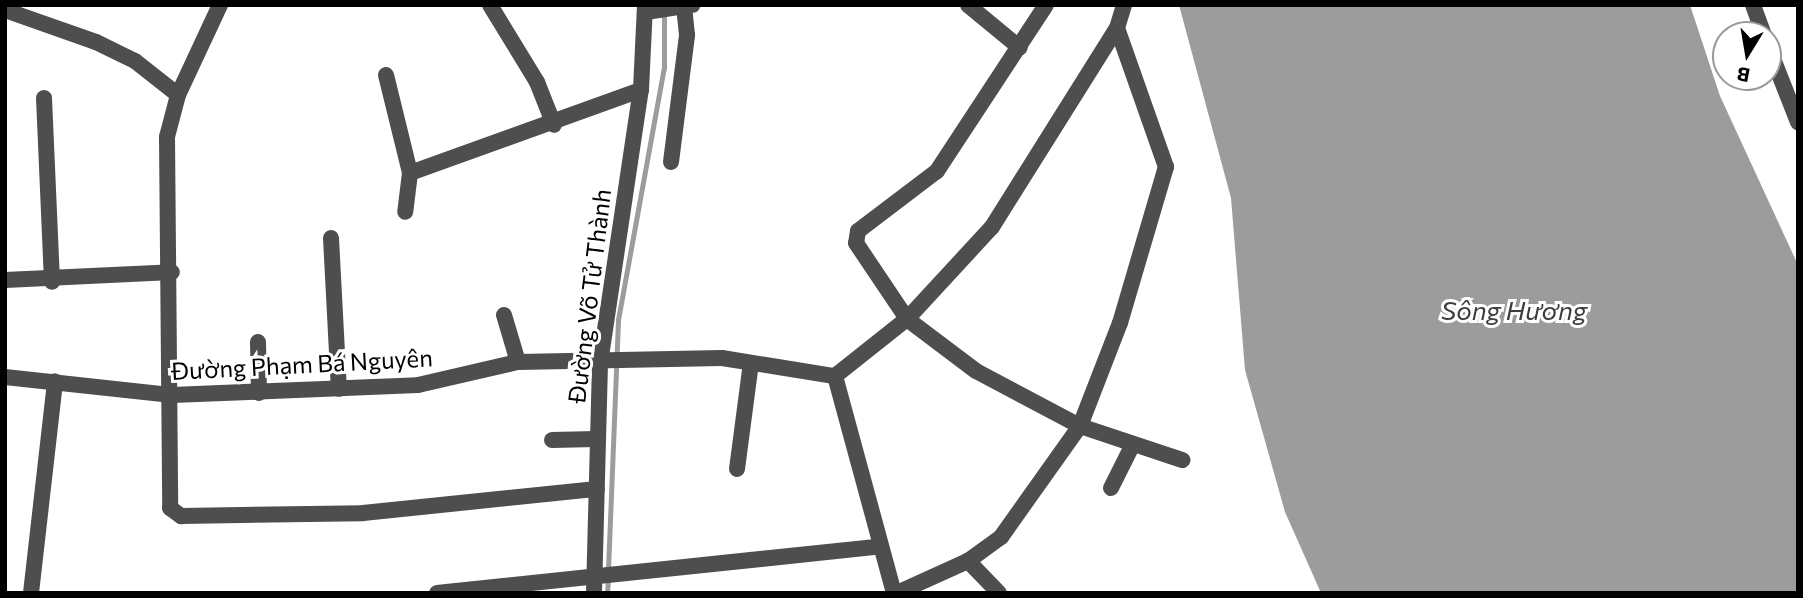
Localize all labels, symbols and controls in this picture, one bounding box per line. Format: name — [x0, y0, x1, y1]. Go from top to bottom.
north arrow — [1712, 21, 1782, 91]
text: B — [1735, 63, 1752, 88]
street label: Đường Võ Tử Thành — [562, 187, 616, 405]
water label: Sông Hương — [1441, 294, 1587, 326]
street label: Đường Phạm Bá Nguyên — [171, 343, 433, 385]

